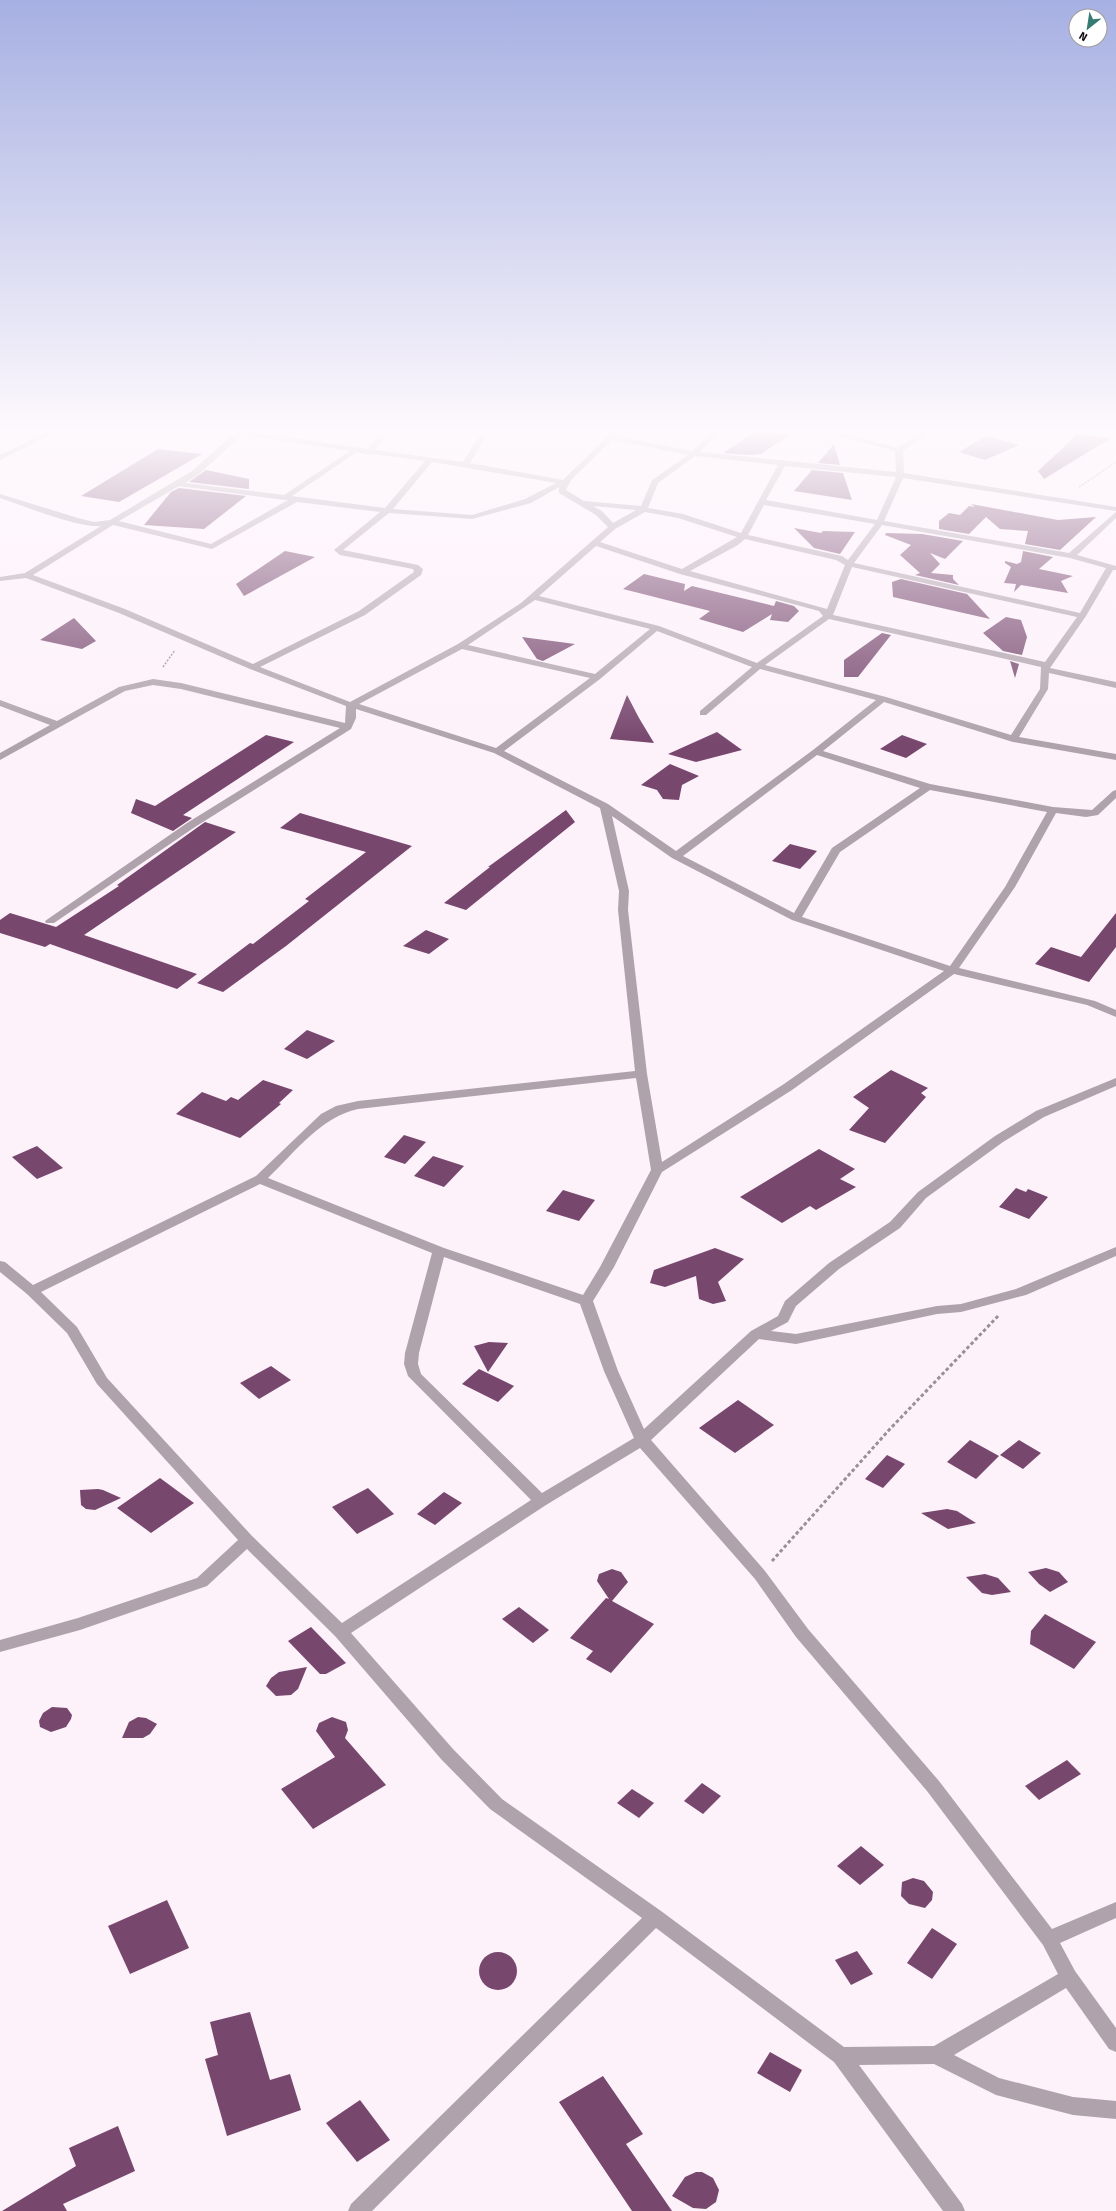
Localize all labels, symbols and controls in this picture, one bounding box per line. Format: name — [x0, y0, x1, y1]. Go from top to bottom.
north arrow — [1068, 8, 1108, 48]
text: N — [1077, 29, 1090, 44]

